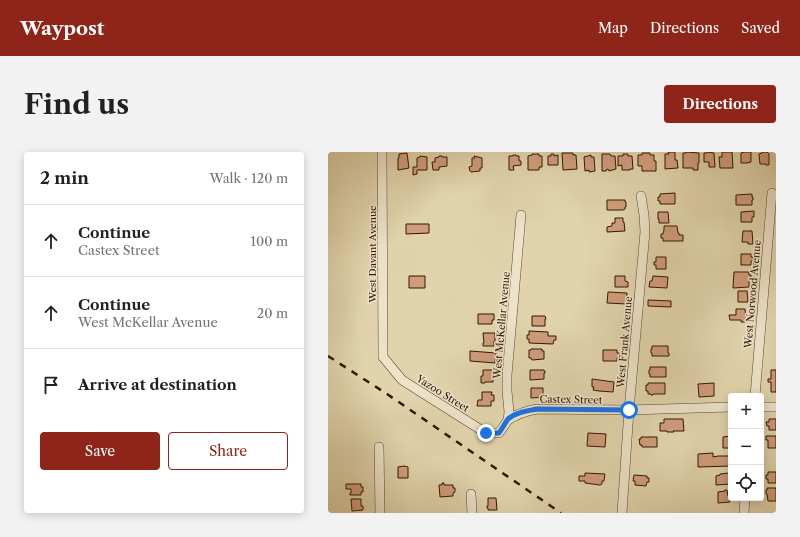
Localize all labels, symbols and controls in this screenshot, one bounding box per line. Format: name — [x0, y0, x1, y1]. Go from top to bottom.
text: Waypost — [20, 17, 104, 40]
text: Map — [598, 19, 628, 37]
text: Directions — [650, 19, 719, 37]
text: Saved — [741, 19, 780, 37]
button: Directions — [664, 85, 776, 123]
text: Find us — [24, 87, 129, 121]
text: 2 min — [40, 168, 89, 188]
text: Walk · 120 m — [210, 170, 288, 186]
street label: West Davant Avenue — [366, 205, 379, 304]
text: Continue — [78, 223, 150, 242]
icon: ahead — [40, 230, 62, 252]
text: 100 m — [250, 233, 288, 249]
street label: West Norwood Avenue — [741, 239, 764, 350]
text: Castex Street — [78, 242, 160, 258]
street label: West McKellar Avenue — [490, 271, 513, 380]
text: Continue — [78, 295, 150, 314]
street label: West Frank Avenue — [614, 295, 635, 389]
icon: ahead — [40, 302, 62, 324]
text: 20 m — [257, 305, 288, 321]
text: West McKellar Avenue — [78, 314, 218, 330]
street label: Yazoo Street — [413, 372, 472, 415]
icon: arrive — [40, 374, 62, 396]
text: Arrive at destination — [78, 375, 237, 394]
street label: Castex Street — [540, 392, 603, 407]
map controls — [728, 393, 764, 501]
button: + — [728, 393, 764, 429]
route start — [620, 401, 638, 419]
route end — [477, 424, 495, 442]
button: − — [728, 429, 764, 465]
button: Save — [40, 432, 160, 470]
button: Share — [168, 432, 288, 470]
button: locate — [728, 465, 764, 501]

